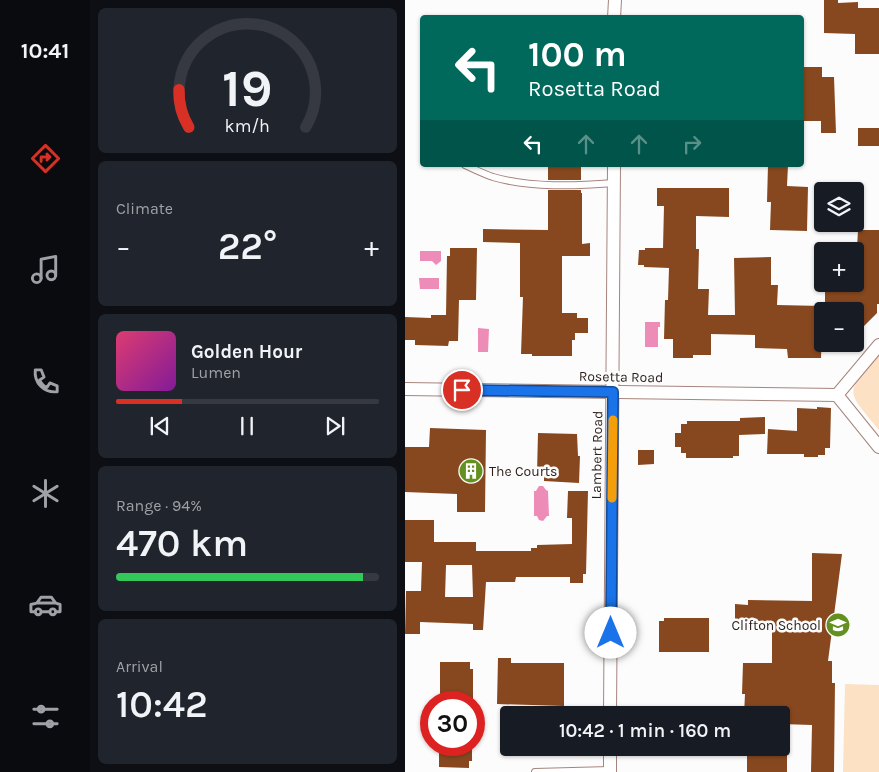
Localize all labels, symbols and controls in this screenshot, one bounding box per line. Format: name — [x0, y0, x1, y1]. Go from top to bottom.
text: 100 m — [528, 34, 627, 75]
icon: left — [445, 35, 510, 100]
text: 10:41 — [21, 38, 69, 64]
text: 19 — [222, 58, 273, 119]
text: Rosetta Road — [528, 76, 661, 102]
text: km/h — [225, 116, 270, 137]
icon: left — [519, 130, 547, 158]
icon: ahead — [572, 130, 600, 158]
icon: ahead — [625, 130, 653, 158]
icon: right — [678, 130, 706, 158]
icon: directions — [28, 141, 63, 176]
map controls — [814, 182, 864, 352]
button: layers — [814, 182, 864, 232]
text: Climate — [116, 199, 173, 218]
text: 22° — [218, 224, 277, 269]
text: − — [116, 230, 131, 263]
text: + — [364, 230, 379, 263]
button: + — [814, 242, 864, 292]
icon: music — [28, 252, 63, 287]
button: − — [814, 302, 864, 352]
text: Golden Hour — [191, 341, 302, 363]
text: Lumen — [191, 363, 241, 382]
icon: phone — [28, 364, 63, 399]
street label: Rosetta Road — [579, 368, 663, 386]
pin — [441, 369, 483, 411]
icon: arrive — [448, 376, 476, 404]
street label: Lambert Road — [588, 410, 606, 500]
icon: previous — [146, 412, 174, 440]
icon: pause — [233, 412, 261, 440]
icon: next — [321, 412, 349, 440]
building icon: The Courts — [458, 458, 484, 484]
place label: The Courts — [489, 463, 557, 480]
icon: climate — [28, 476, 63, 511]
text: Range · 94% — [116, 496, 202, 515]
text: 470 km — [116, 521, 248, 566]
icon: car — [28, 587, 63, 622]
position arrow — [584, 606, 636, 658]
school or university icon: Clifton School — [825, 612, 851, 638]
place label: Clifton School — [731, 617, 821, 634]
text: Arrival — [116, 657, 163, 676]
text: 10:42 — [116, 682, 208, 727]
speed limit sign: 30 — [420, 691, 485, 756]
icon: filters — [28, 699, 63, 734]
text: 10:42 · 1 min · 160 m — [559, 720, 731, 742]

